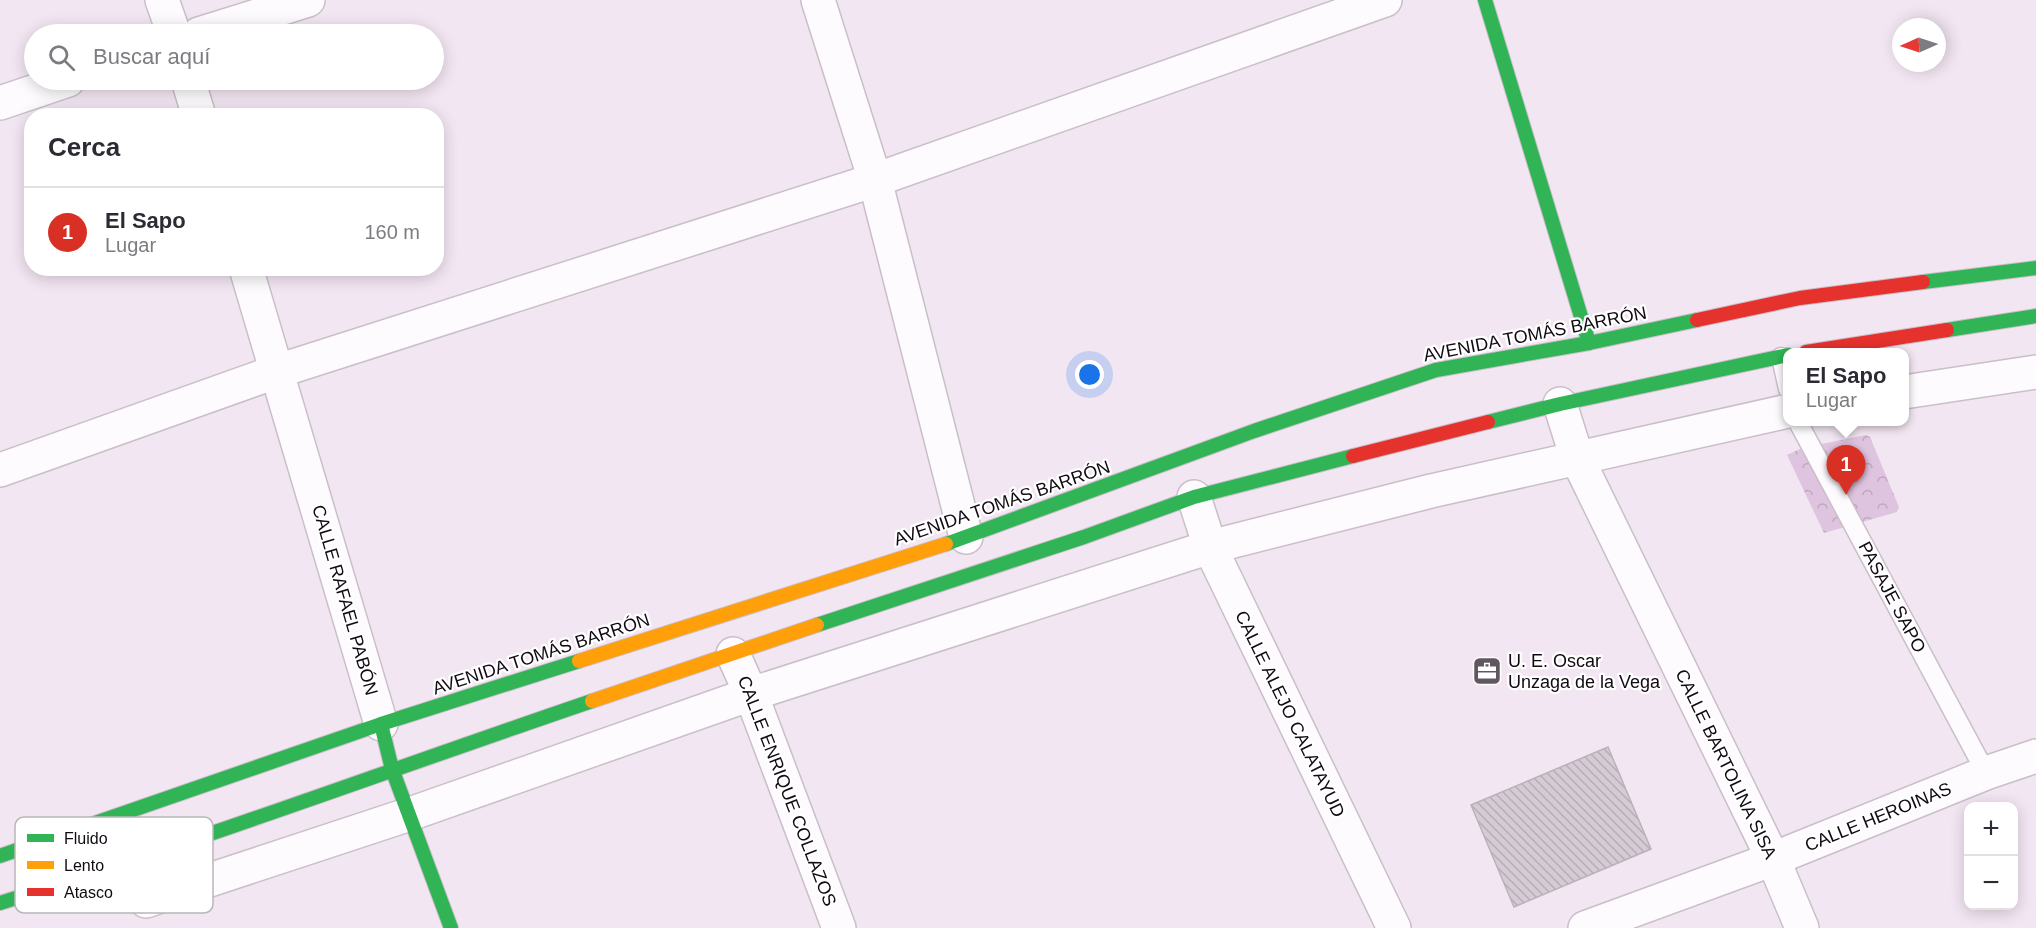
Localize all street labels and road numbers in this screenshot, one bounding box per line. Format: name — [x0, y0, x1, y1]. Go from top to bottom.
street label: AVENIDA TOMÁS BARRÓN — [1421, 302, 1648, 365]
street label: AVENIDA TOMÁS BARRÓN — [891, 456, 1113, 549]
street label: CALLE RAFAEL PABÓN — [308, 502, 383, 697]
street label: PASAJE SAPO — [1854, 538, 1930, 656]
street label: AVENIDA TOMÁS BARRÓN — [430, 608, 652, 699]
street label: CALLE ALEJO CALATAYUD — [1231, 608, 1349, 820]
street label: CALLE BARTOLINA SISA — [1671, 666, 1781, 862]
street label: CALLE ENRIQUE COLLAZOS — [734, 673, 840, 909]
street label: CALLE HEROINAS — [1802, 778, 1954, 856]

